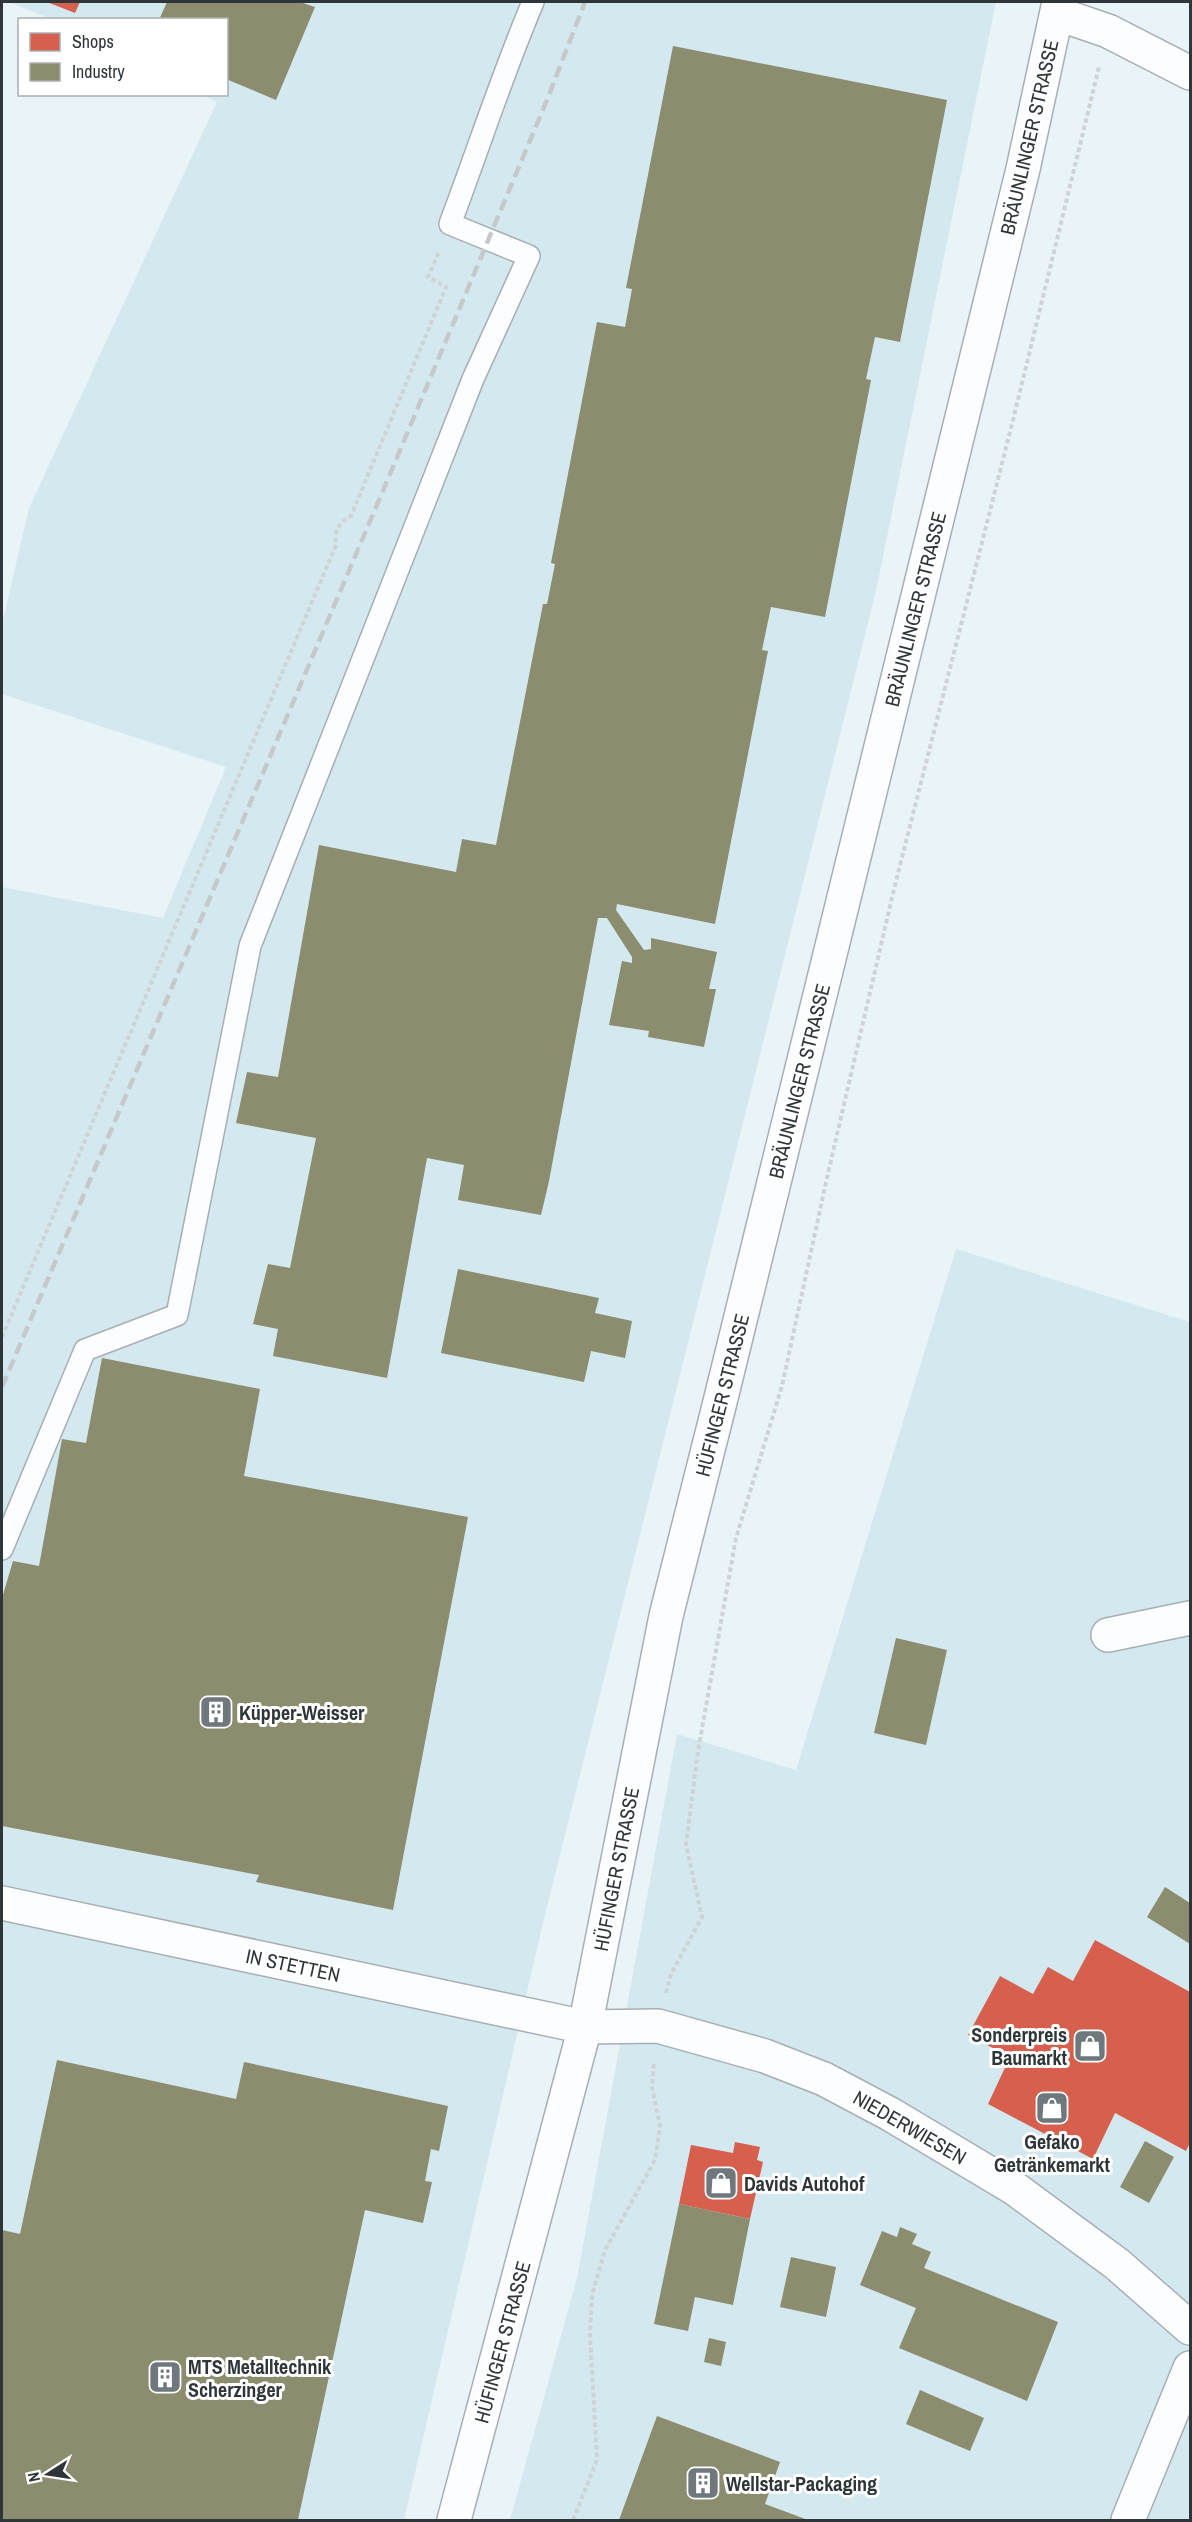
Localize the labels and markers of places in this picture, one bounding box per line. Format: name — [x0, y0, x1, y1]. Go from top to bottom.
building icon: Küpper-Weisser — [198, 1694, 234, 1730]
place label: Küpper-Weisser — [239, 1699, 365, 1726]
place label: Sonderpreis Baumarkt — [971, 2021, 1068, 2071]
shop icon: Sonderpreis Baumarkt — [1072, 2028, 1108, 2064]
shop icon: Gefako Getränkemarkt — [1034, 2090, 1070, 2126]
place label: Gefako Getränkemarkt — [994, 2128, 1110, 2178]
shop icon: Davids Autohof — [703, 2165, 739, 2201]
place label: Davids Autohof — [744, 2170, 865, 2197]
place label: MTS Metalltechnik Scherzinger — [188, 2353, 332, 2403]
building icon: MTS Metalltechnik Scherzinger — [147, 2359, 183, 2395]
building icon: Wellstar-Packaging — [685, 2465, 721, 2501]
place label: Wellstar-Packaging — [726, 2470, 877, 2497]

